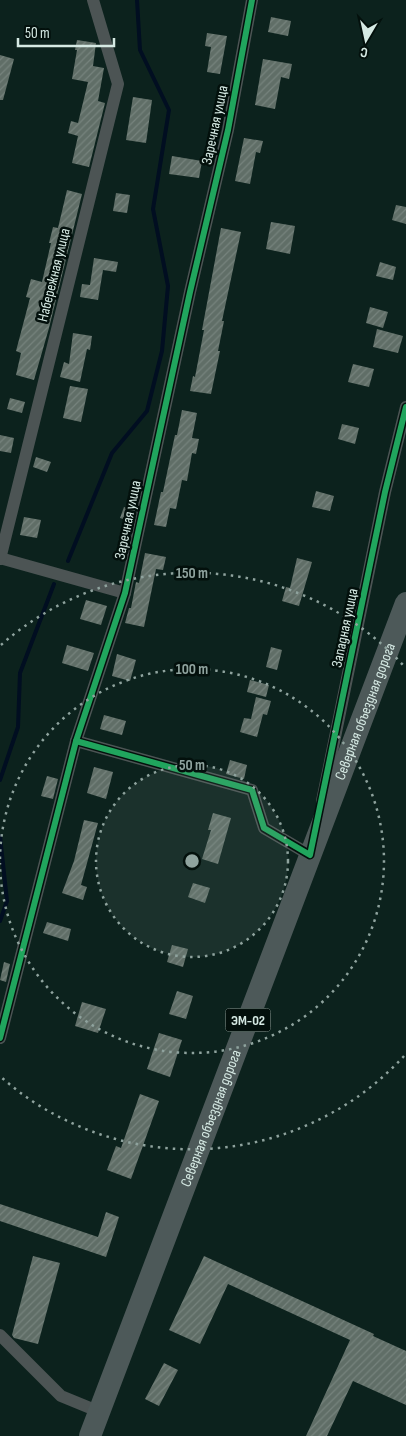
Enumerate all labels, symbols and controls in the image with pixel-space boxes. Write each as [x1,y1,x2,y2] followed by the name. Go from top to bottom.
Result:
[18,15,114,47] scale bar
[341,15,391,65] north arrow
[25,24,50,43] text: 50 m
[359,43,369,61] text: С
[197,84,233,166] street label: Заречная улица
[33,226,75,324] street label: Набережная улица
[110,479,146,561] street label: Заречная улица
[176,564,208,583] text: 150 m
[327,587,363,669] street label: Западная улица
[330,640,400,783] street label: Северная объездная дорога
[176,660,208,679] text: 100 m
[179,756,205,775] text: 50 m
[183,852,201,870] centre of rings
[226,1008,270,1032] road number: ЭМ-02
[176,1047,245,1189] street label: Северная объездная дорога

